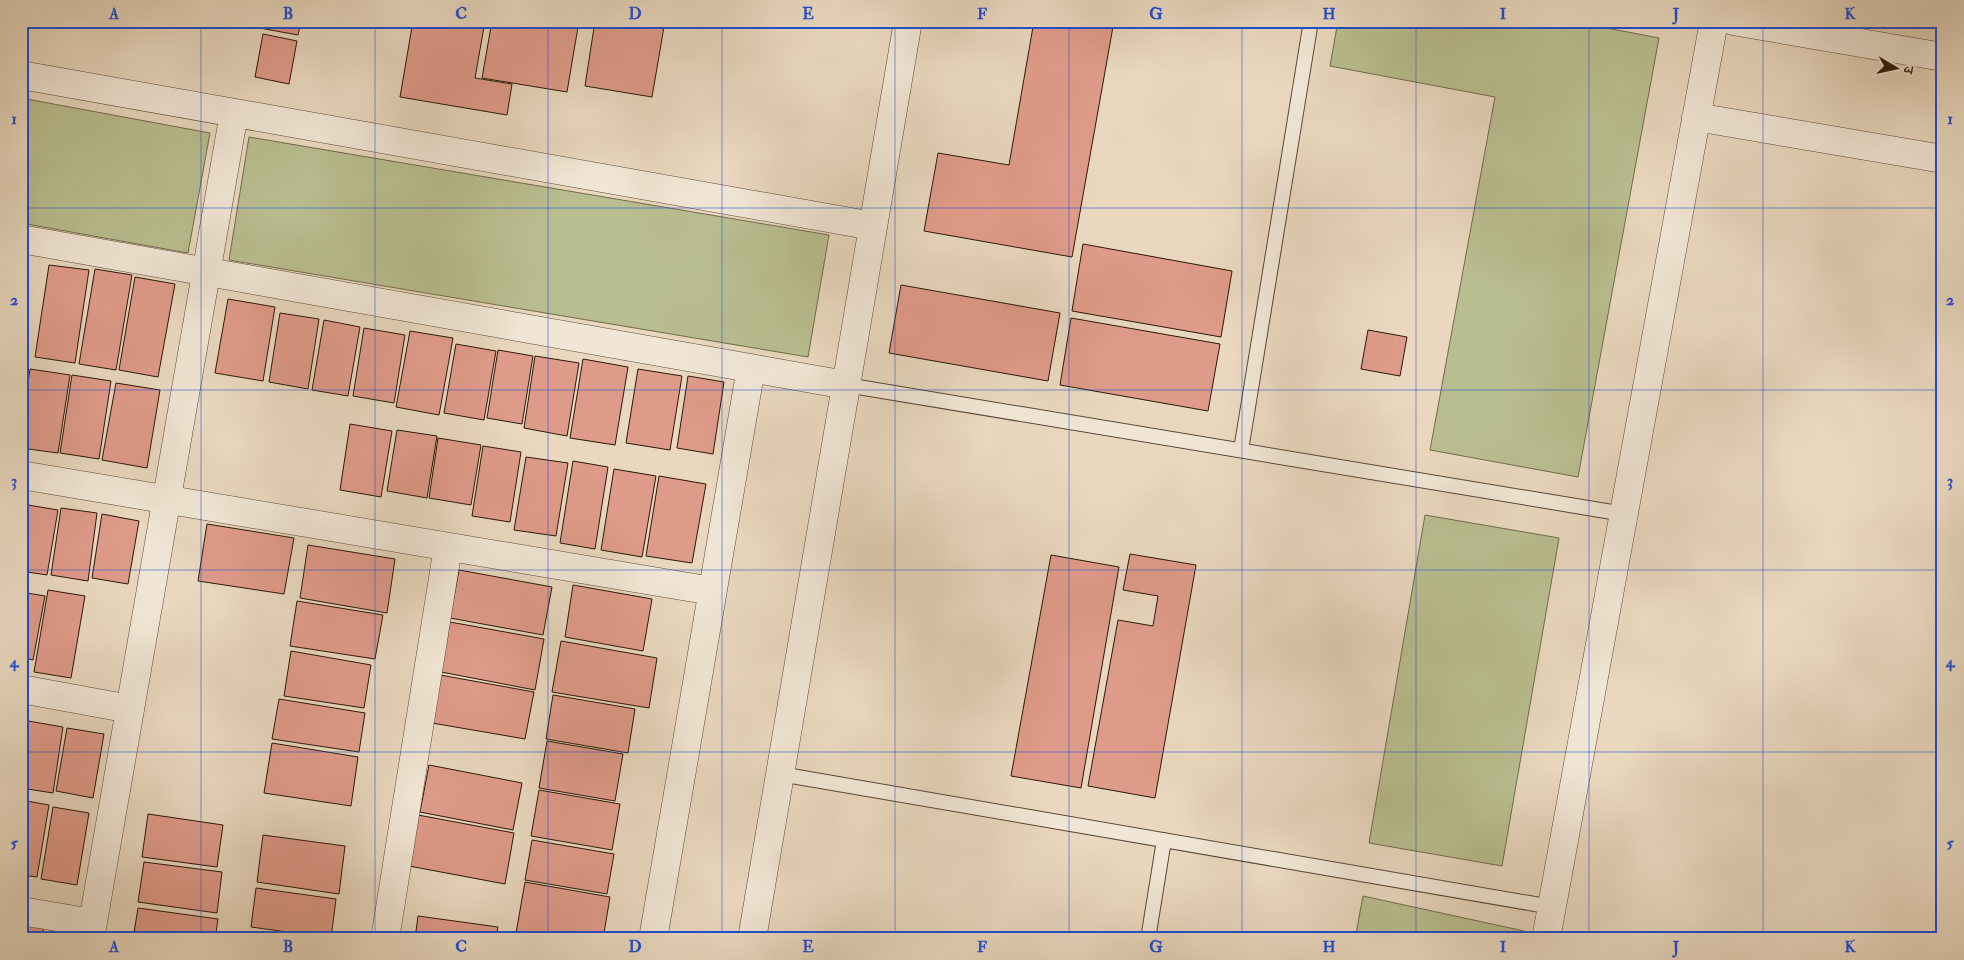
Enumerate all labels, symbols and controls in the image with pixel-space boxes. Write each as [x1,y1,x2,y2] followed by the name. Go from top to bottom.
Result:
[108,4,120,24] text: A
[283,4,293,24] text: B
[455,4,467,24] text: C
[628,4,642,24] text: D
[802,4,814,24] text: E
[977,4,987,24] text: F
[1149,4,1163,24] text: G
[1322,4,1336,24] text: H
[1500,4,1507,24] text: I
[1672,4,1680,25] text: J
[1844,4,1856,24] text: K
[1872,42,1922,92] north arrow
[1899,64,1917,76] text: उ
[11,109,17,129] text: 1
[1947,109,1953,129] text: 1
[10,290,18,310] text: 2
[1946,290,1954,310] text: 2
[11,471,17,491] text: 3
[1947,471,1953,491] text: 3
[9,652,20,672] text: 4
[1945,652,1956,672] text: 4
[10,833,18,853] text: 5
[1946,833,1954,853] text: 5
[108,937,120,957] text: A
[283,937,293,957] text: B
[455,937,467,957] text: C
[628,937,642,957] text: D
[802,937,814,957] text: E
[977,937,987,957] text: F
[1149,937,1163,957] text: G
[1322,937,1336,957] text: H
[1500,937,1507,957] text: I
[1672,937,1680,958] text: J
[1844,937,1856,957] text: K

